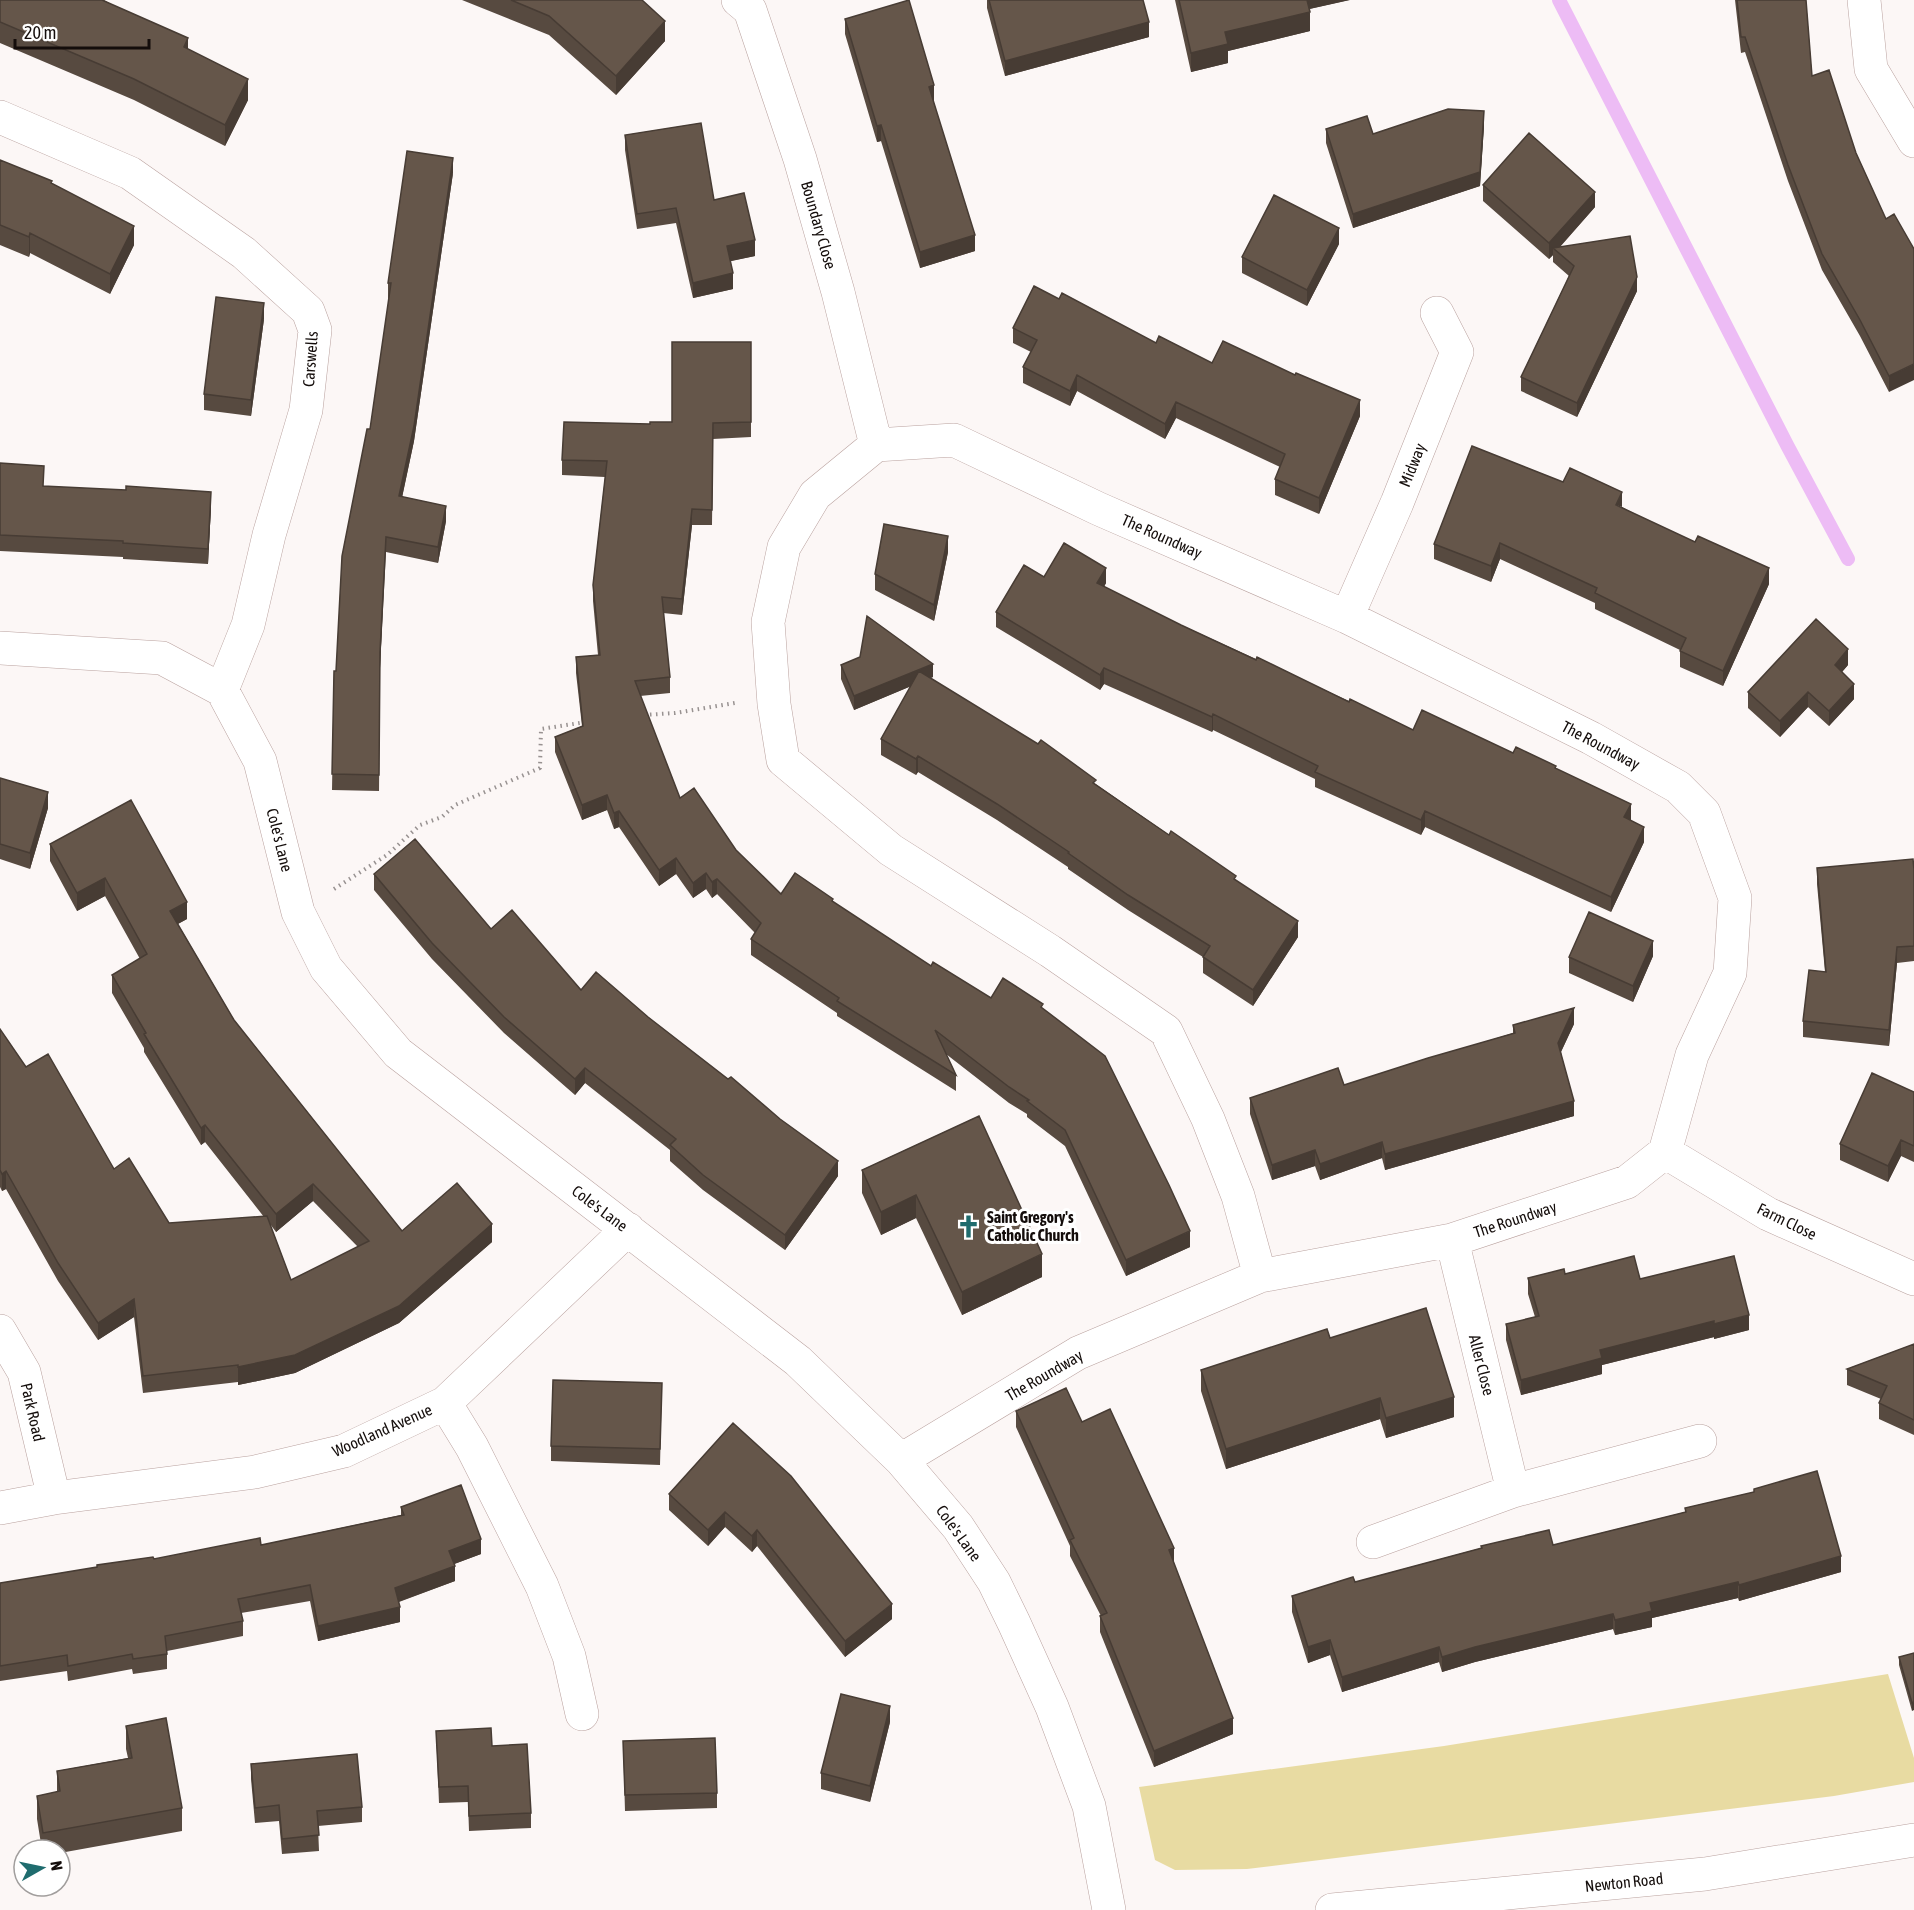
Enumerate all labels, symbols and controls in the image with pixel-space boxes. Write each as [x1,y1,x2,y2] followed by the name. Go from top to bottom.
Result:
[15,12,148,50] scale bar
[24,22,56,43] text: 20 m
[797,179,840,271] street label: Boundary Close
[299,330,321,387] street label: Carswells
[1395,440,1430,490] street label: Midway
[1119,510,1205,563] street label: The Roundway
[1558,717,1644,774] street label: The Roundway
[263,806,297,874] street label: Cole's Lane
[569,1181,631,1235] street label: Cole's Lane
[1471,1197,1559,1242] street label: The Roundway
[1754,1199,1820,1243] street label: Farm Close
[987,1208,1079,1244] place label: Saint Gregory's Catholic Church
[956,1213,982,1239] church icon: Saint Gregory's Catholic Church
[1466,1333,1498,1397] street label: Aller Close
[1002,1346,1087,1405] street label: The Roundway
[18,1381,48,1443] street label: Park Road
[329,1400,435,1460] street label: Woodland Avenue
[933,1502,985,1564] street label: Cole's Lane
[12,1838,72,1898] north arrow
[47,1860,66,1872] text: N
[1584,1869,1664,1895] street label: Newton Road

